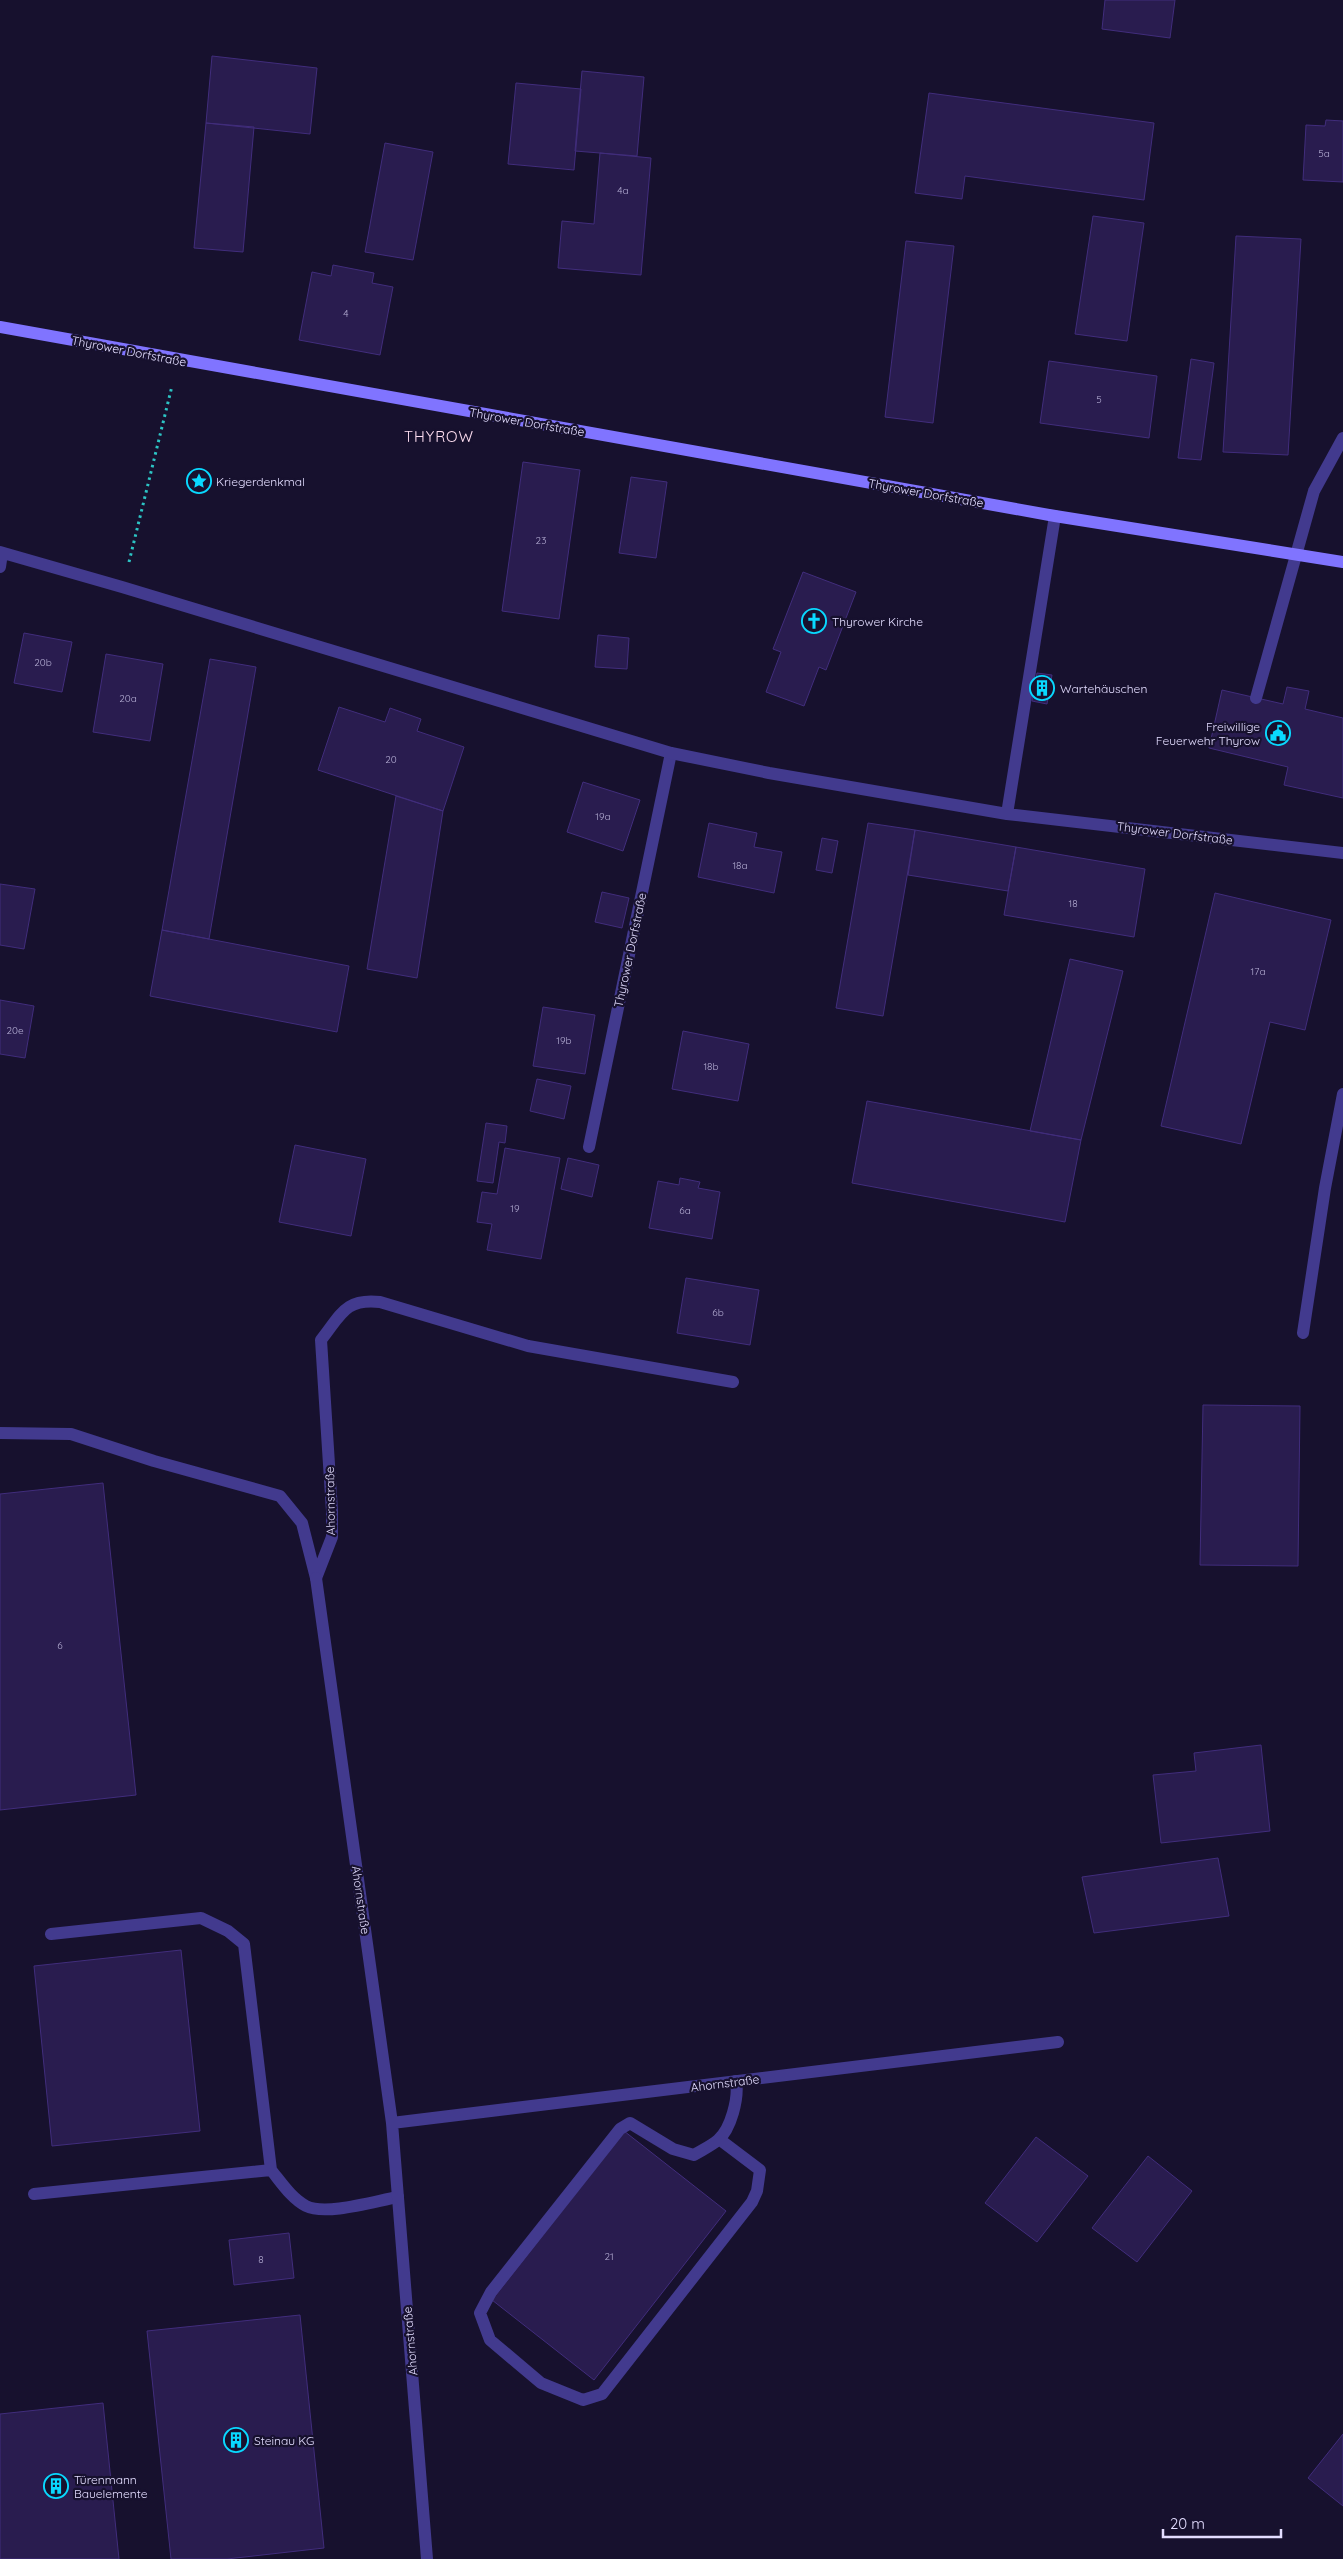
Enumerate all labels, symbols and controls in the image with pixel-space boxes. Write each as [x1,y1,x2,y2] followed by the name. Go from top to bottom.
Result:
[1318,147,1330,160] house number: 5a
[617,184,629,197] house number: 4a
[343,307,349,320] house number: 4
[70,333,188,370] street label: Thyrower Dorfstraße
[1096,393,1102,406] house number: 5
[468,404,586,440] street label: Thyrower Dorfstraße
[404,427,474,446] district label: THYROW
[186,468,212,494] place icon: Kriegerdenkmal
[216,474,305,489] place label: Kriegerdenkmal
[867,475,985,511] street label: Thyrower Dorfstraße
[536,534,546,547] house number: 23
[801,608,827,634] church icon: Thyrower Kirche
[832,614,923,629] place label: Thyrower Kirche
[34,656,52,669] house number: 20b
[1029,675,1055,701] building icon: Wartehäuschen
[1060,681,1147,696] place label: Wartehäuschen
[119,692,137,705] house number: 20a
[1156,719,1260,748] place label: Freiwillige Feuerwehr Thyrow
[1265,720,1291,746] public building icon: Freiwillige Feuerwehr Thyrow
[385,753,397,766] house number: 20
[595,810,611,823] house number: 19a
[1116,818,1234,848] street label: Thyrower Dorfstraße
[732,859,748,872] house number: 18a
[611,891,649,1009] street label: Thyrower Dorfstraße
[1068,897,1078,910] house number: 18
[1251,965,1265,978] house number: 17a
[6,1024,24,1037] house number: 20e
[556,1034,572,1047] house number: 19b
[703,1060,719,1073] house number: 18b
[510,1202,520,1215] house number: 19
[679,1204,691,1217] house number: 6a
[712,1306,724,1319] house number: 6b
[322,1466,338,1536] street label: Ahornstraße
[57,1639,63,1652] house number: 6
[349,1865,373,1935] street label: Ahornstraße
[690,2071,760,2095] street label: Ahornstraße
[604,2250,614,2263] house number: 21
[258,2253,264,2266] house number: 8
[400,2306,420,2376] street label: Ahornstraße
[223,2427,249,2453] building icon: Steinau KG
[254,2433,314,2448] place label: Steinau KG
[74,2472,148,2501] place label: Türenmann Bauelemente
[43,2473,69,2499] building icon: Türenmann Bauelemente
[1163,2506,1280,2538] scale bar
[1170,2514,1205,2533] text: 20 m

